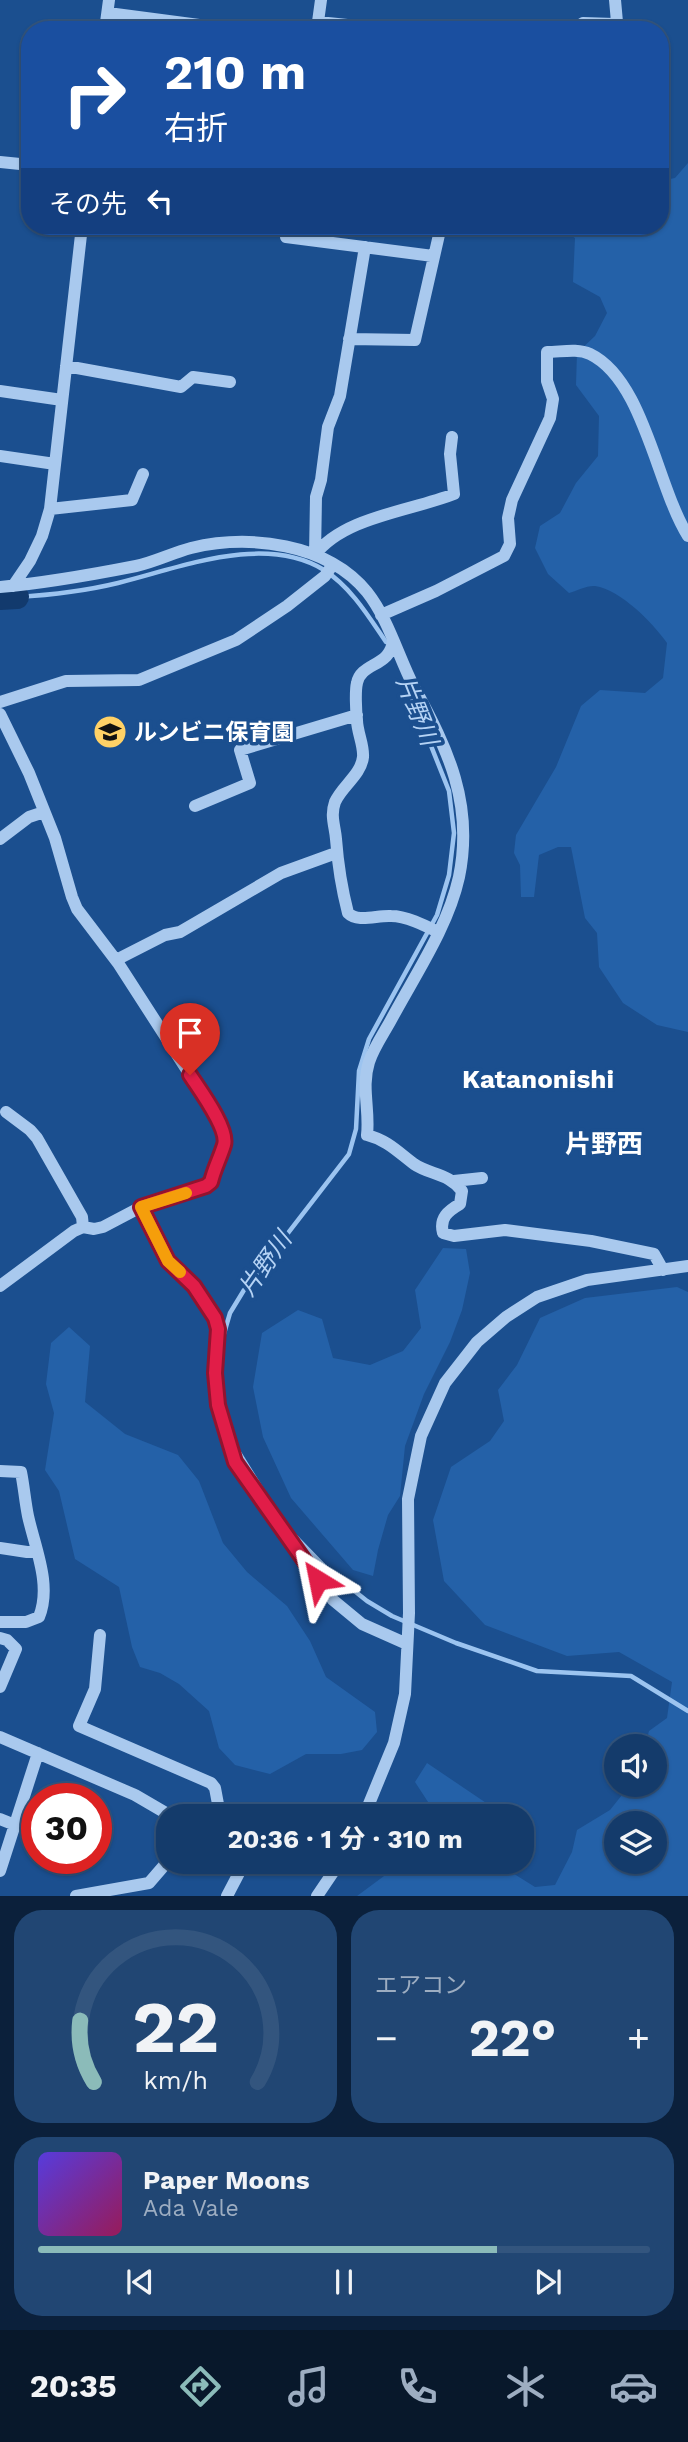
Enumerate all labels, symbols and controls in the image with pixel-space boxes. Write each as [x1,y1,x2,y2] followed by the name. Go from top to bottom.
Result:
[164,43,306,101] text: 210 m
[49,49,140,140] icon: right
[164,109,228,147] text: 右折
[141,182,179,220] icon: left
[49,189,127,219] text: その先
[391,672,445,752] water label: 片野川
[91,713,129,751] school or university icon: ルンビニ保育園
[134,719,295,746] place label: ルンビニ保育園
[160,1003,220,1075] pin
[171,1014,209,1052] icon: arrive
[462,1064,614,1094] district label: Katanonishi
[565,1129,643,1159] district label: 片野西
[233,1224,299,1302] water label: 片野川
[281,1543,355,1617] position arrow
[604,1734,667,1874] map controls
[604,1734,667,1797] button: sound
[21,1783,112,1874] speed limit sign: 30
[604,1811,667,1874] button: layers
[227,1824,463,1854] text: 20:36 · 1 分 · 310 m
[375,1972,467,1999] text: エアコン
[132,1985,219,2071] text: 22
[469,2008,556,2069] text: 22°
[375,2016,398,2060] text: −
[627,2016,650,2060] text: +
[143,2066,208,2095] text: km/h
[143,2165,310,2195] text: Paper Moons
[143,2195,239,2222] text: Ada Vale
[121,2263,159,2301] icon: previous
[325,2263,363,2301] icon: pause
[529,2263,567,2301] icon: next
[176,2362,225,2411] icon: directions
[284,2362,333,2411] icon: music
[393,2362,442,2411] icon: phone
[501,2362,550,2411] icon: climate
[609,2362,658,2411] icon: car
[30,2367,117,2405] text: 20:35

